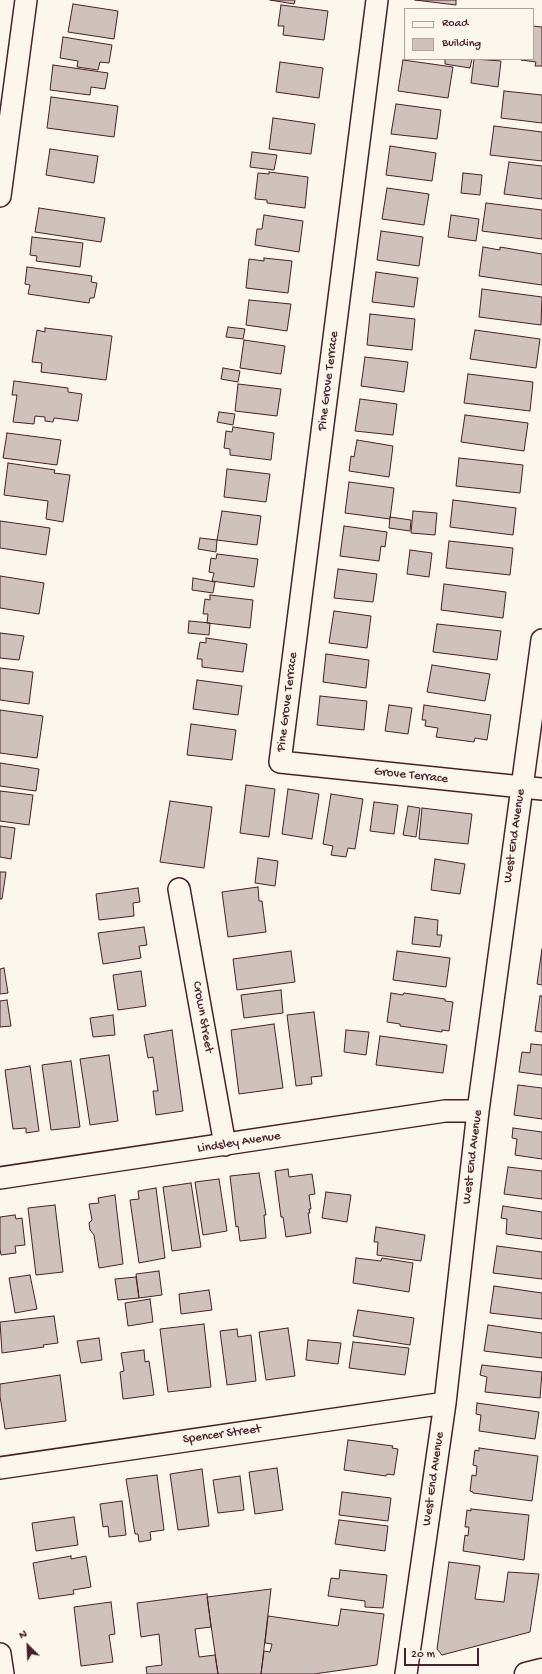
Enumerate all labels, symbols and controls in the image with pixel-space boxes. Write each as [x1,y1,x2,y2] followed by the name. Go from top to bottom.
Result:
[404,8,534,60] legend
[442,17,468,31] text: Road
[442,37,481,51] text: Building
[315,330,343,432] street label: Pine Grove Terrace
[274,651,302,753] street label: Pine Grove Terrace
[373,764,449,788] street label: Grove Terrace
[501,788,529,884] street label: West End Avenue
[188,980,216,1054] street label: Crown Street
[459,1109,487,1205] street label: West End Avenue
[196,1129,282,1157] street label: Lindsley Avenue
[182,1422,262,1448] street label: Spencer Street
[420,1431,448,1527] street label: West End Avenue
[8,1626,48,1666] north arrow
[17,1628,29,1642] text: N
[406,1640,481,1666] scale bar
[411,1648,435,1662] text: 20 m

